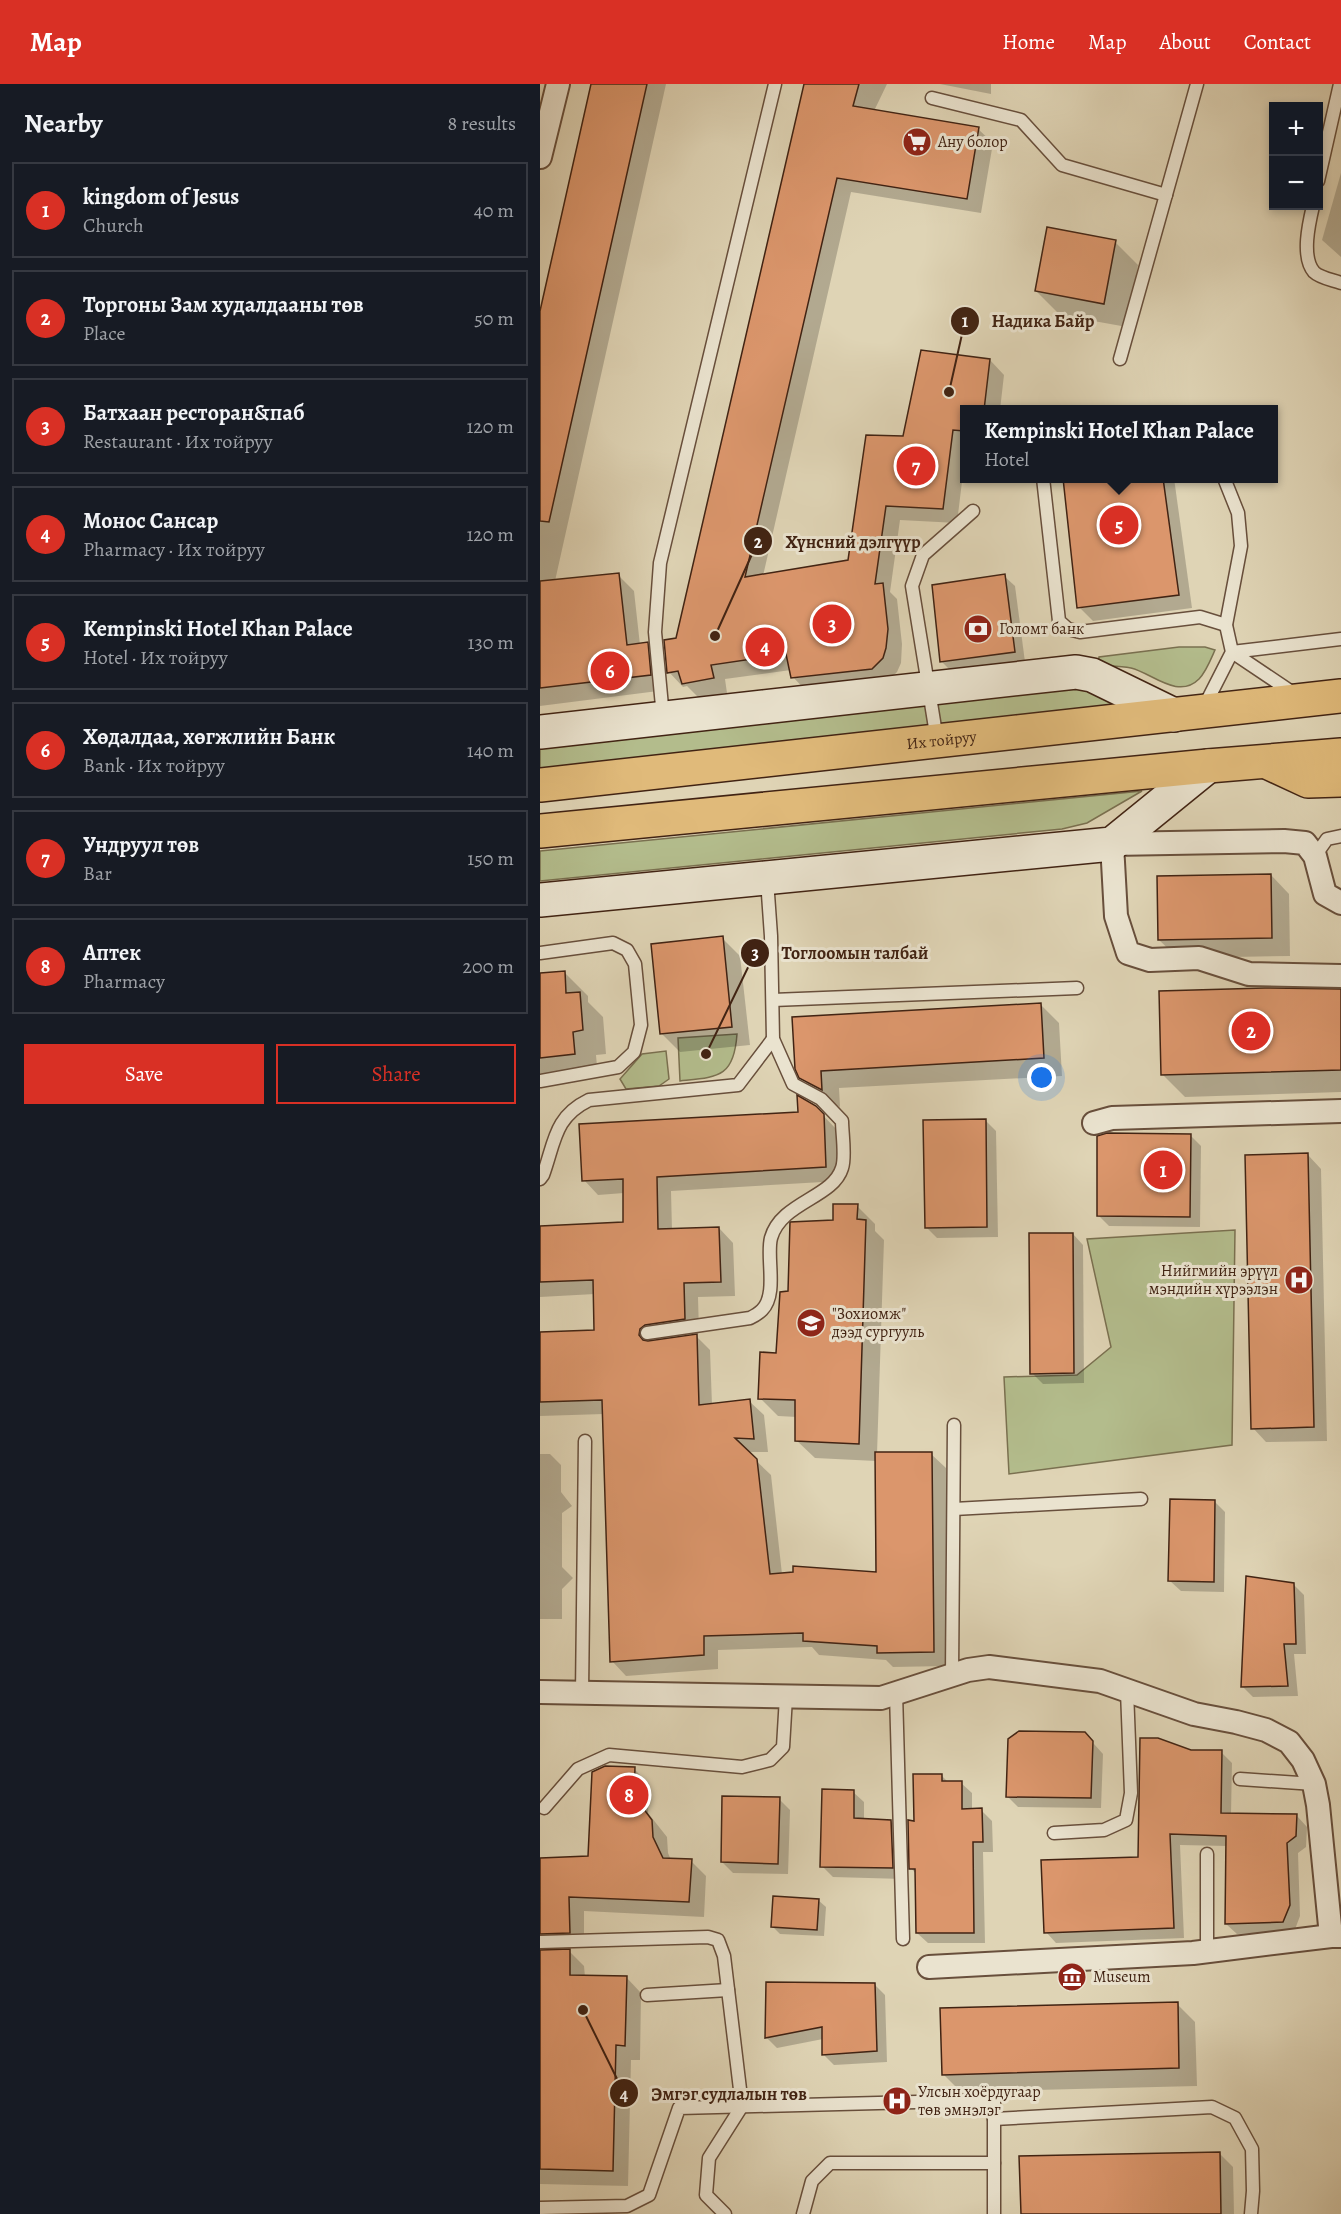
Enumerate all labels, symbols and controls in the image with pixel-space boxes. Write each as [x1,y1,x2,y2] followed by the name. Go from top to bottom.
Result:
[30,23,82,61] text: Map
[1002,28,1055,56] text: Home
[1088,28,1126,56] text: Map
[1159,28,1211,56] text: About
[1244,28,1311,56] text: Contact
[1269,102,1323,210] map controls
[1269,102,1323,156] button: +
[24,106,103,141] text: Nearby
[448,110,516,137] text: 8 results
[901,126,933,158] supermarket icon: Ану болор
[937,131,1008,153] place label: Ану болор
[1269,156,1323,210] button: −
[83,182,239,212] text: kingdom of Jesus
[42,197,49,224] text: 1
[474,197,514,224] text: 40 m
[83,212,144,239] text: Church
[83,290,364,320] text: Торгоны Зам худалдааны төв
[950,303,1107,339] callout: Надика Байр
[41,305,50,332] text: 2
[474,305,514,332] text: 50 m
[962,309,969,333] text: 1
[992,309,1095,333] text: Надика Байр
[83,320,125,347] text: Place
[83,398,304,428] text: Батхаан ресторан&паб
[960,405,1278,483] popup
[41,413,50,440] text: 3
[466,413,514,440] text: 120 m
[984,416,1254,446] text: Kempinski Hotel Khan Palace
[83,428,272,455] text: Restaurant · Их тойруу
[896,444,935,488] pin: 7
[984,446,1029,473] text: Hotel
[1100,502,1138,548] pin: 5
[83,506,218,536] text: Монос Сансар
[41,521,50,548] text: 4
[466,521,514,548] text: 120 m
[743,523,932,559] callout: Хүнсний дэлгүүр
[754,530,763,554] text: 2
[785,530,921,554] text: Хүнсний дэлгүүр
[83,536,265,563] text: Pharmacy · Их тойруу
[812,602,852,646] pin: 3
[962,613,994,645] bank icon: Голомт банк
[83,614,353,644] text: Kempinski Hotel Khan Palace
[999,618,1084,640] place label: Голомт банк
[746,624,784,670] pin: 4
[41,629,50,656] text: 5
[468,629,514,656] text: 130 m
[83,644,228,671] text: Hotel · Их тойруу
[590,648,630,694] pin: 6
[83,722,335,752] text: Хөдалдаа, хөгжлийн Банк
[905,725,978,755] street label: Их тойруу
[41,737,50,764] text: 6
[467,737,514,764] text: 140 m
[83,752,225,779] text: Bank · Их тойруу
[83,830,199,860] text: Ундруул төв
[41,845,50,872] text: 7
[467,845,514,872] text: 150 m
[83,860,112,887] text: Bar
[740,935,941,971] callout: Тоглоомын талбай
[83,938,141,968] text: Аптек
[751,941,759,965] text: 3
[782,941,929,965] text: Тоглоомын талбай
[41,953,50,980] text: 8
[463,953,514,980] text: 200 m
[83,968,165,995] text: Pharmacy
[1232,1008,1270,1054] pin: 2
[24,1044,264,1104] button: Save
[276,1044,516,1104] button: Share
[1027,1063,1056,1092] your location
[1144,1148,1182,1192] pin: 1
[1149,1260,1278,1300] place label: Нийгмийн эрүүл мэндийн хүрээлэн
[1283,1264,1315,1296] hospital icon: Нийгмийн эрүүл мэндийн хүрээлэн
[831,1303,924,1343] place label: "Зохиомж" дээд сургууль
[795,1307,827,1339] school or university icon: "Зохиомж" дээд сургууль
[610,1772,649,1818] pin: 8
[1056,1961,1088,1993] museum icon: Museum
[1093,1966,1150,1988] place label: Museum
[609,2075,819,2111] callout: Эмгэг судлалын төв
[918,2081,1041,2121] place label: Улсын хоёрдугаар төв эмнэлэг
[620,2082,629,2106] text: 4
[651,2082,807,2106] text: Эмгэг судлалын төв
[881,2085,913,2117] hospital icon: Улсын хоёрдугаар төв эмнэлэг

